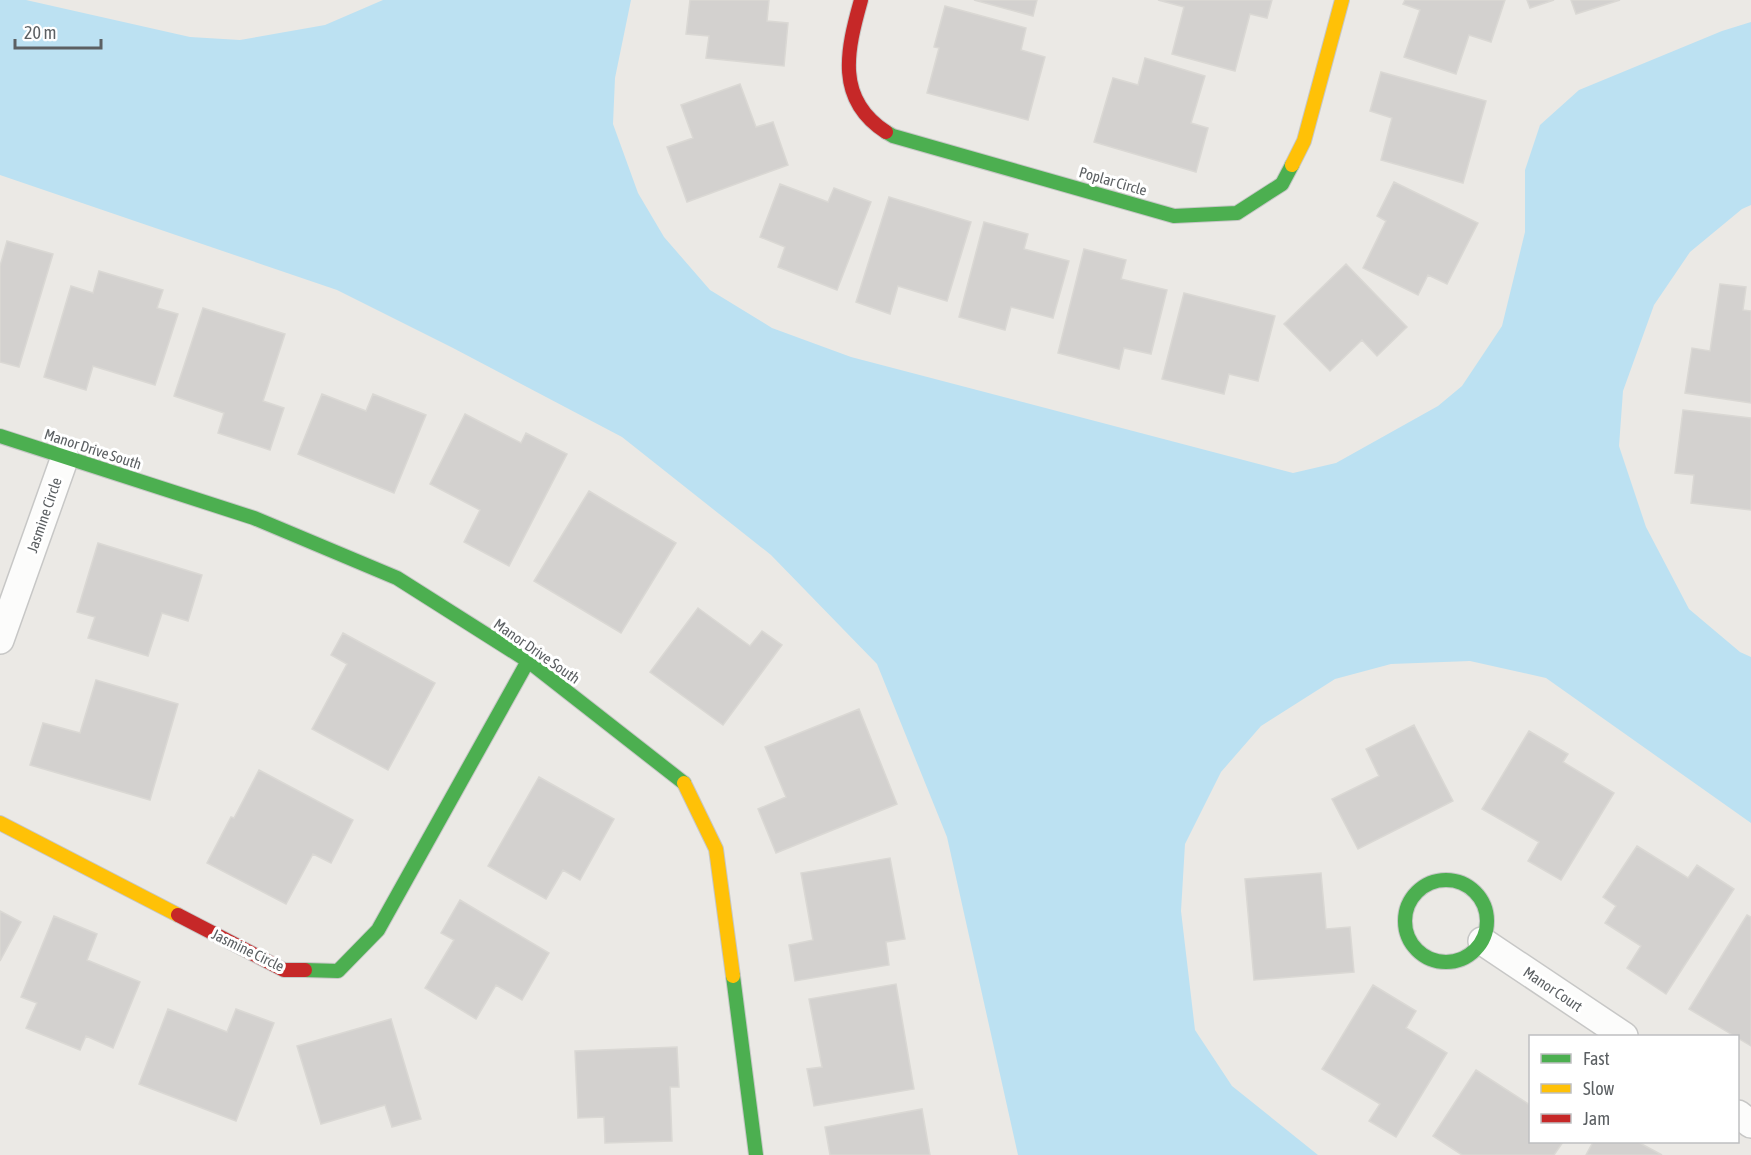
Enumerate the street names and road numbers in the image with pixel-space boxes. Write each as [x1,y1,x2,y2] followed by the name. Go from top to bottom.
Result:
[1077,163,1149,199] street label: Poplar Circle
[42,425,144,473] street label: Manor Drive South
[23,475,65,555] street label: Jasmine Circle
[491,615,583,687] street label: Manor Drive South
[209,925,287,975] street label: Jasmine Circle
[1520,963,1586,1015] street label: Manor Court

